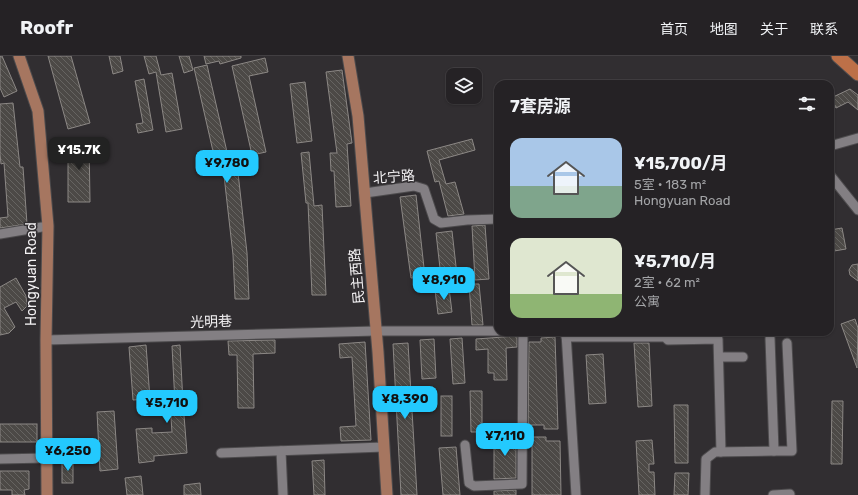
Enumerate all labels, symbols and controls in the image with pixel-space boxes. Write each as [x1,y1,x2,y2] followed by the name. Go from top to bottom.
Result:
[20,16,73,39] text: Roofr
[660,21,688,38] text: 首页
[710,21,738,38] text: 地图
[760,21,788,38] text: 关于
[810,21,838,38] text: 联系
[446,68,482,104] map controls
[446,68,482,104] button: layers
[796,93,818,115] icon: filters
[510,96,571,116] text: 7套房源
[46,137,112,171] pin: ¥15.7K
[57,142,101,157] text: ¥15.7K
[194,150,260,184] pin: ¥9,780
[634,153,728,173] text: ¥15,700/月
[542,154,590,202] icon: home
[205,155,249,170] text: ¥9,780
[372,167,416,187] street label: 北宁路
[634,177,706,192] text: 5室 · 183 m²
[634,193,730,208] text: Hongyuan Road
[23,222,40,326] street label: Hongyuan Road
[346,247,368,305] street label: 民主西路
[634,251,716,271] text: ¥5,710/月
[542,254,590,302] icon: home
[411,267,477,301] pin: ¥8,910
[422,272,466,287] text: ¥8,910
[634,275,700,290] text: 2室 · 62 m²
[634,294,660,309] text: 公寓
[190,313,232,331] street label: 光明巷
[372,386,438,420] pin: ¥8,390
[134,390,200,424] pin: ¥5,710
[381,391,429,406] text: ¥8,390
[145,395,189,410] text: ¥5,710
[472,423,538,457] pin: ¥7,110
[485,428,525,443] text: ¥7,110
[35,438,101,472] pin: ¥6,250
[45,443,91,458] text: ¥6,250

